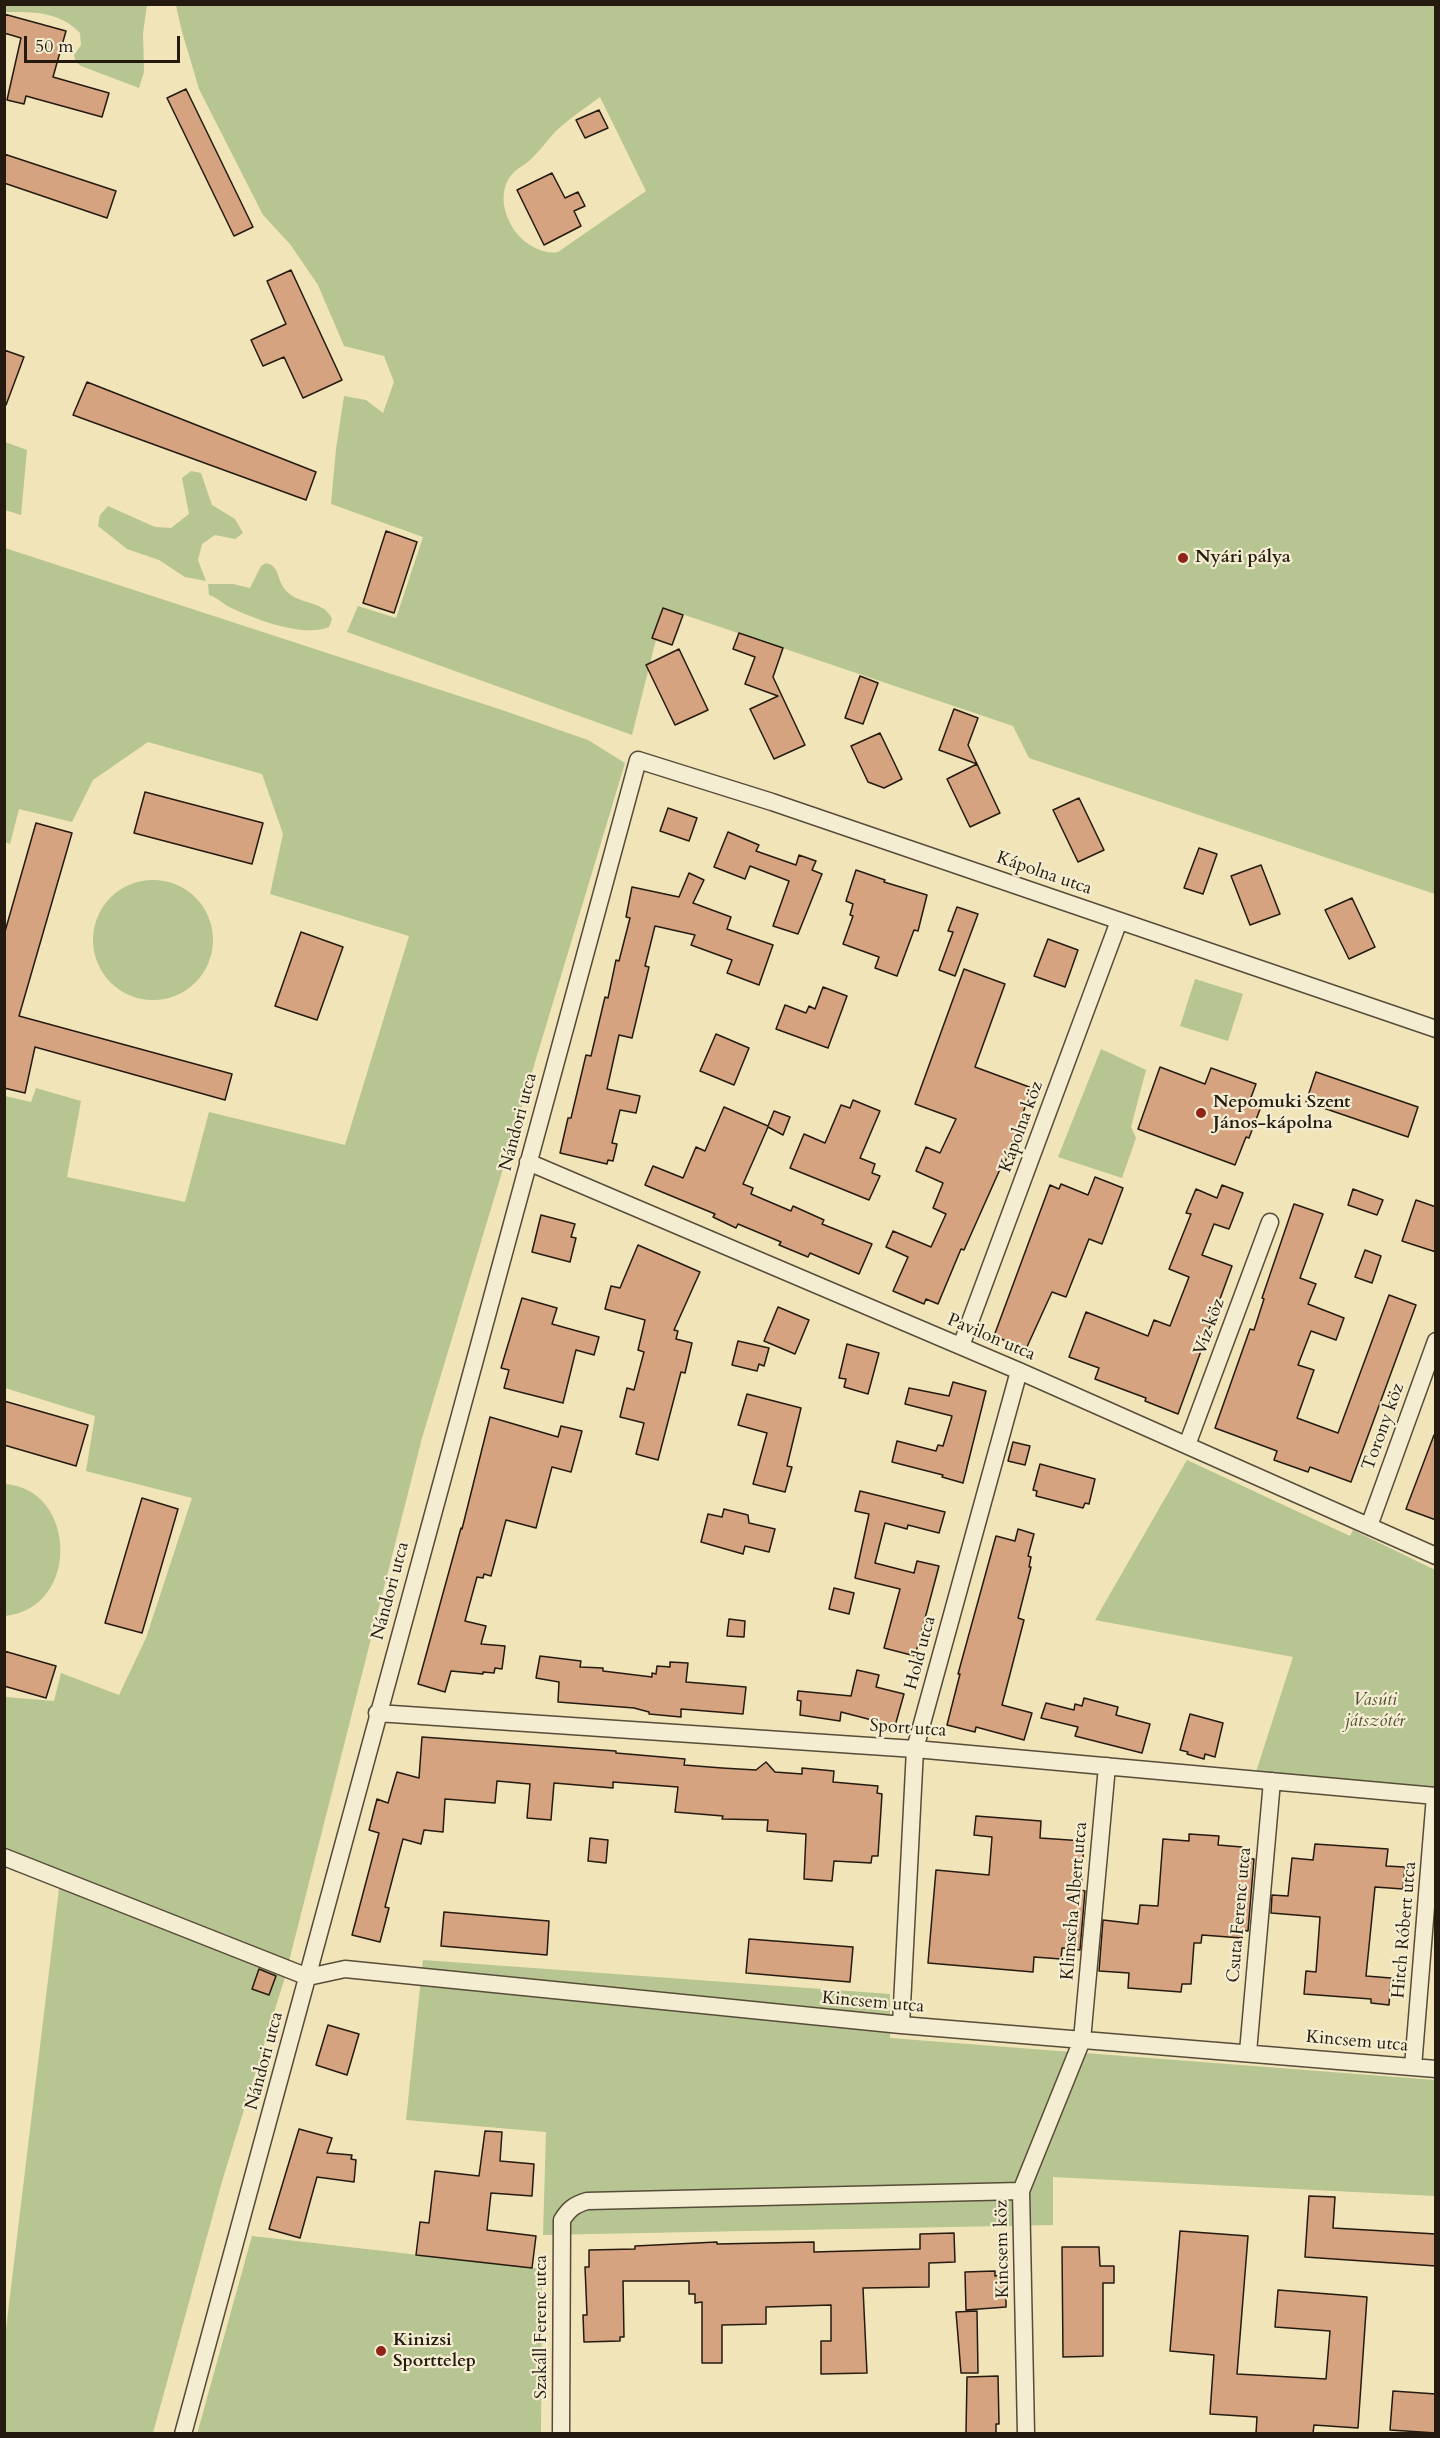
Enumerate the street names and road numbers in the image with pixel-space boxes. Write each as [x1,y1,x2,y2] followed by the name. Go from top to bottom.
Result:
[993,848,1095,900] street label: Kápolna utca
[496,1071,542,1173] street label: Nándori utca
[996,1079,1048,1175] street label: Kápolna köz
[1190,1296,1230,1358] street label: Víz köz
[944,1310,1038,1366] street label: Pavilon utca
[1358,1380,1410,1474] street label: Torony köz
[368,1540,414,1642] street label: Nándori utca
[901,1614,941,1692] street label: Hold utca
[869,1716,947,1742] street label: Sport utca
[1057,1821,1093,1981] street label: Klimscha Albert utca
[1223,1846,1257,1984] street label: Csuta Ferenc utca
[1388,1861,1422,1999] street label: Hitch Róbert utca
[821,1988,925,2018] street label: Kincsem utca
[242,2010,288,2112] street label: Nándori utca
[1305,2027,1409,2057] street label: Kincsem utca
[991,2200,1015,2298] street label: Kincsem köz
[531,2255,553,2399] street label: Szakáll Ferenc utca

